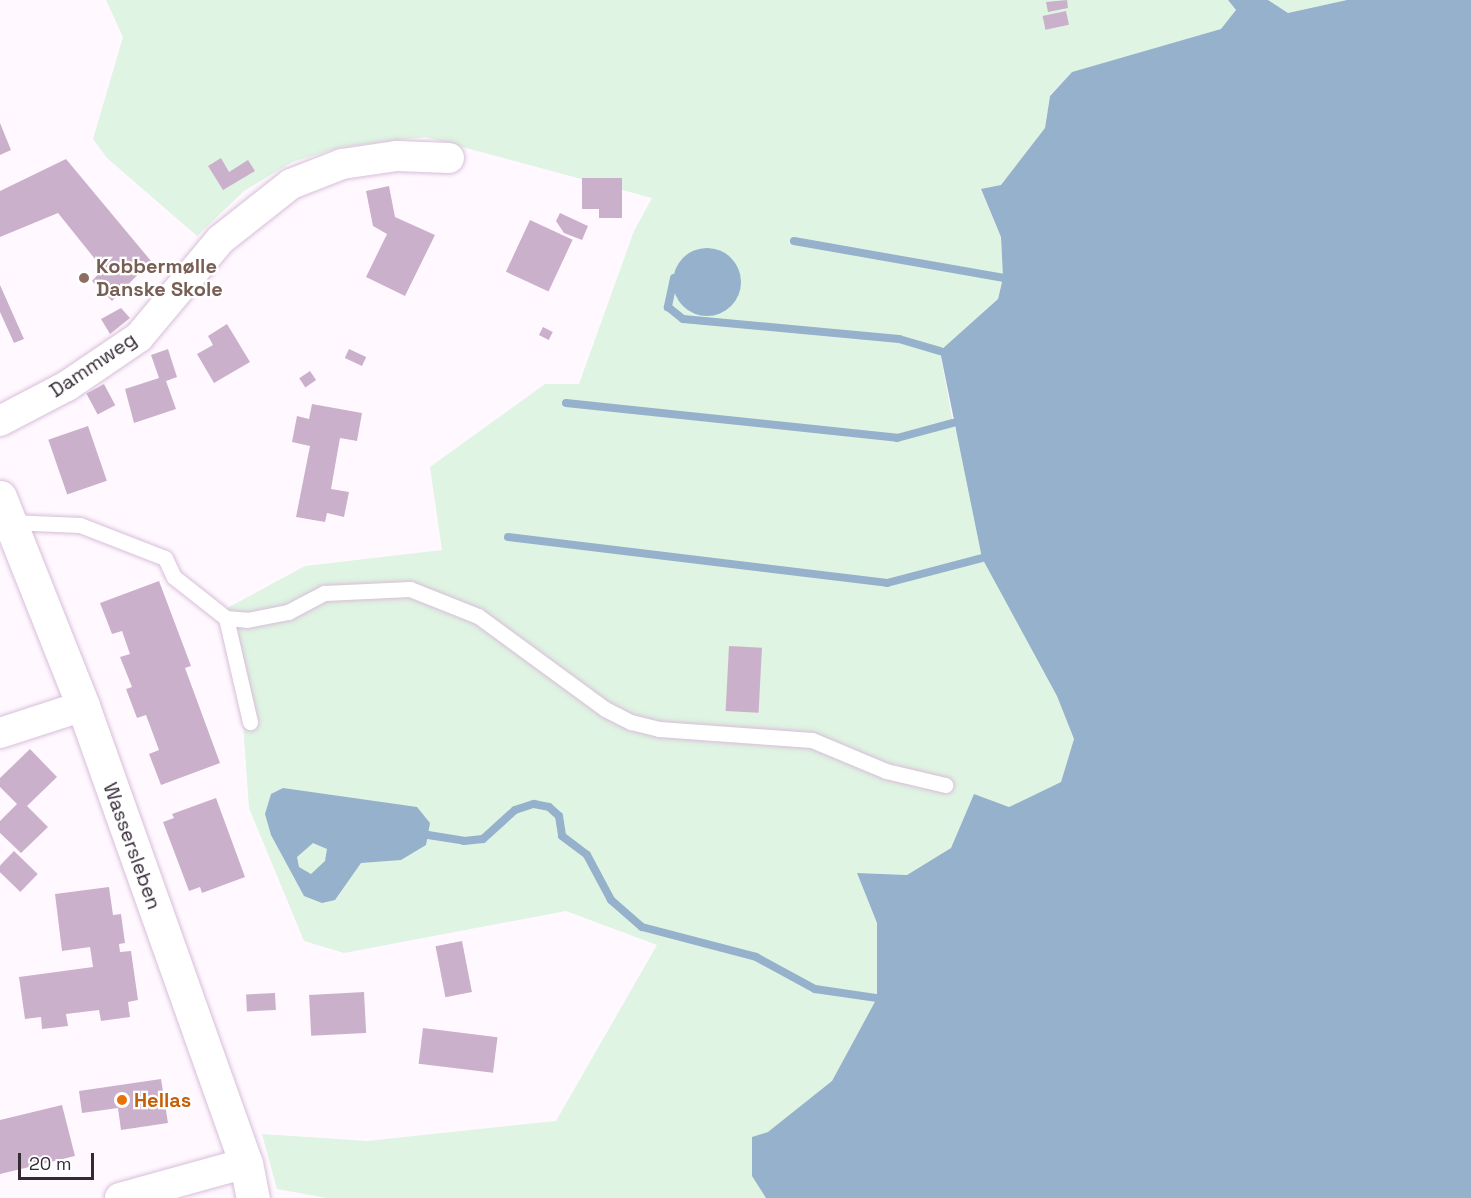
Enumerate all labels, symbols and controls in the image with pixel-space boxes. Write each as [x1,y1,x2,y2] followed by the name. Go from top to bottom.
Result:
[96,254,223,301] place label: Kobbermølle Danske Skole
[77,271,91,285] marker: Kobbermølle Danske Skole
[45,327,141,403] street label: Dammweg
[98,779,166,913] street label: Wassersleben
[134,1088,191,1112] place label: Hellas
[115,1093,129,1107] marker: Hellas
[21,1141,98,1179] scale bar
[29,1152,72,1175] text: 20 m

